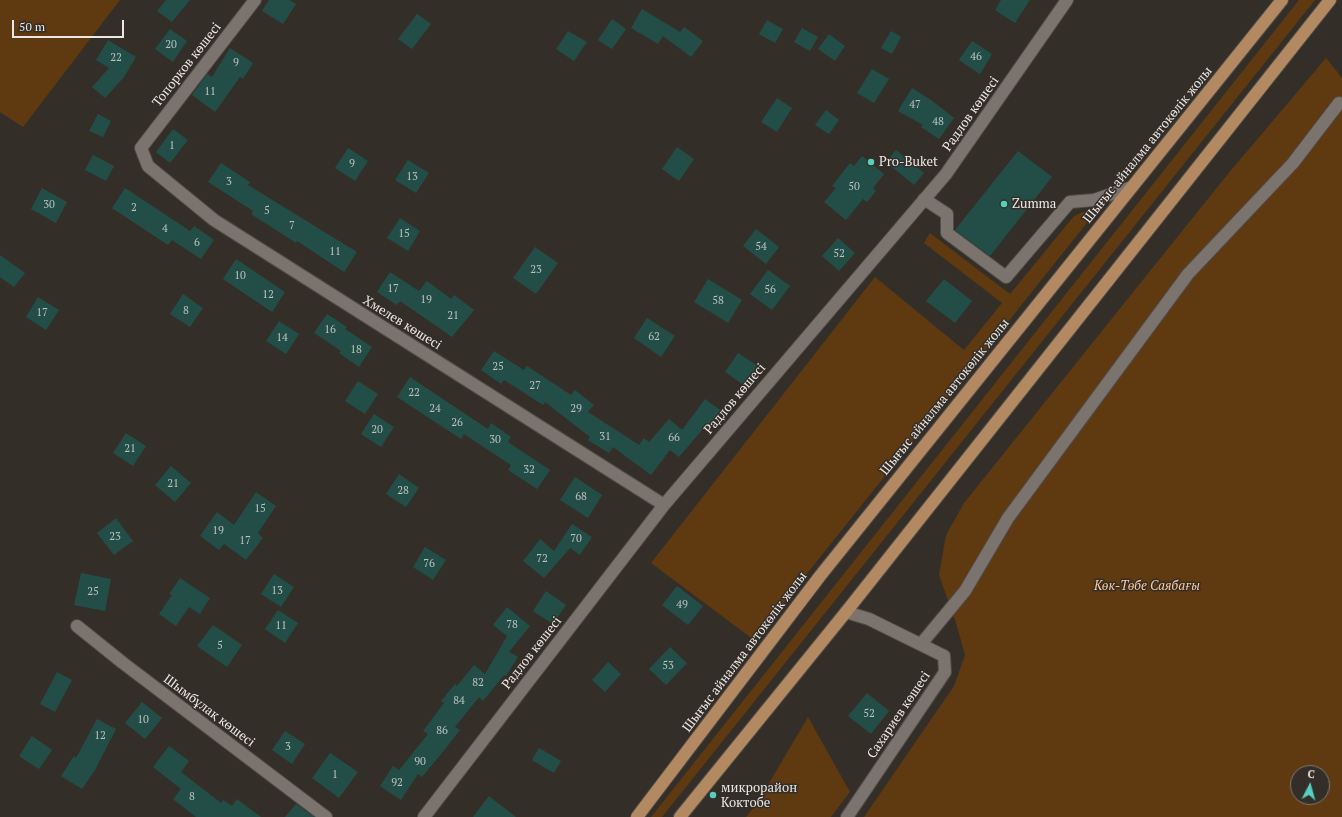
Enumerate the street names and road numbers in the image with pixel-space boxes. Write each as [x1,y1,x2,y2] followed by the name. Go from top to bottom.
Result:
[149,20,225,110] street label: Топорков көшесі
[1080,64,1216,226] street label: Шығыс айналма автокөлік жолы
[940,74,1002,154] street label: Радлов көшесі
[360,293,444,353] street label: Хмелев көшесі
[877,316,1013,478] street label: Шығыс айналма автокөлік жолы
[701,360,769,438] street label: Радлов көшесі
[680,569,810,735] street label: Шығыс айналма автокөлік жолы
[499,614,565,692] street label: Радлов көшесі
[864,669,934,761] street label: Сахариев көшесі
[160,672,258,750] street label: Шымбұлақ көшесі

